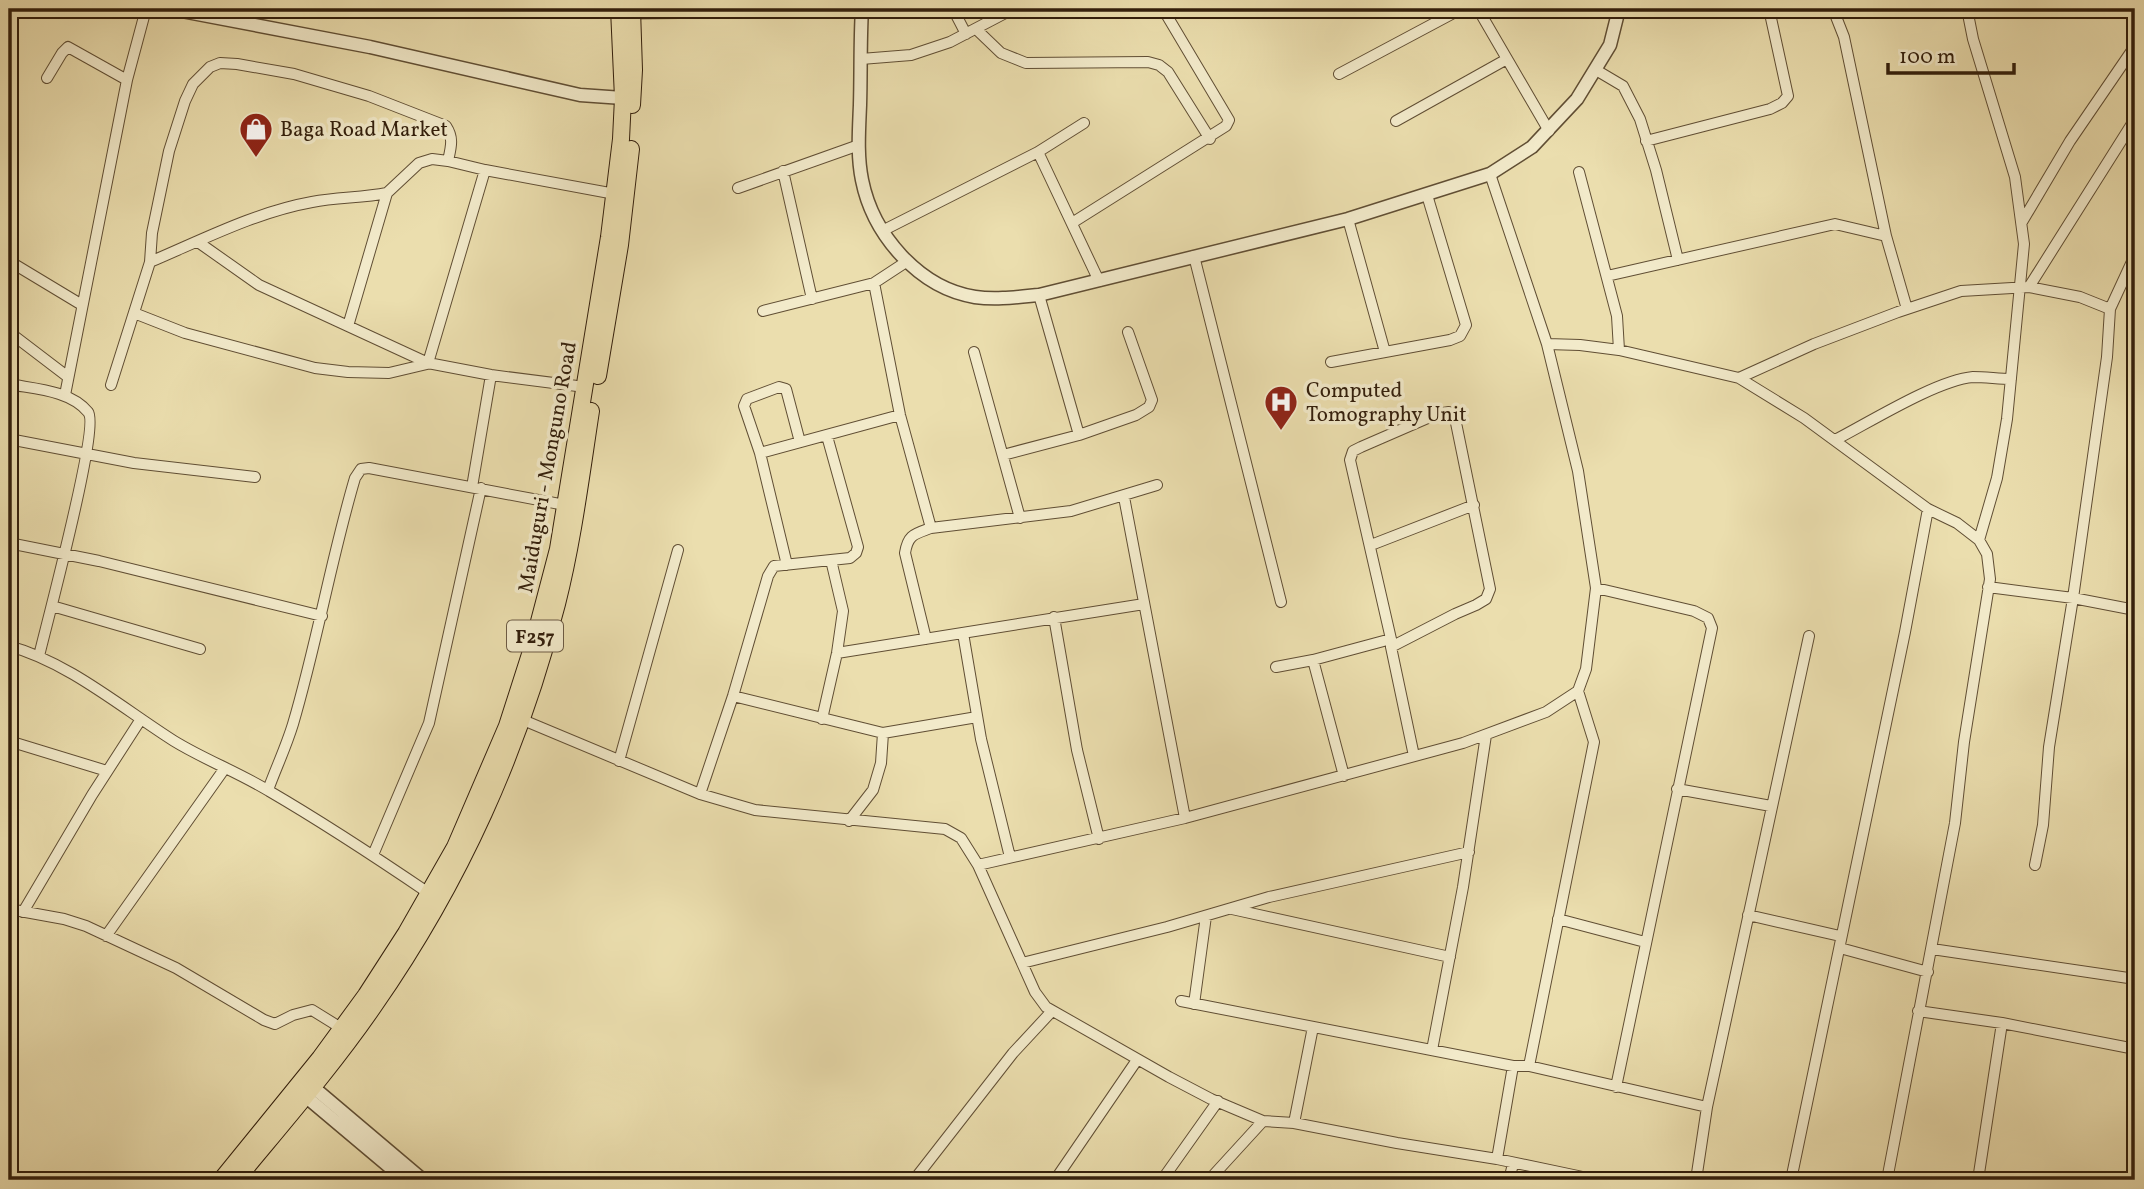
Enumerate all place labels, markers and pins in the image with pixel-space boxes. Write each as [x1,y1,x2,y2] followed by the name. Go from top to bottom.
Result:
[237,110,275,159] shop icon: Baga Road Market
[280,116,448,145] place label: Baga Road Market
[1306,377,1467,430] place label: Computed Tomography Unit
[1262,383,1300,432] hospital icon: Computed Tomography Unit

